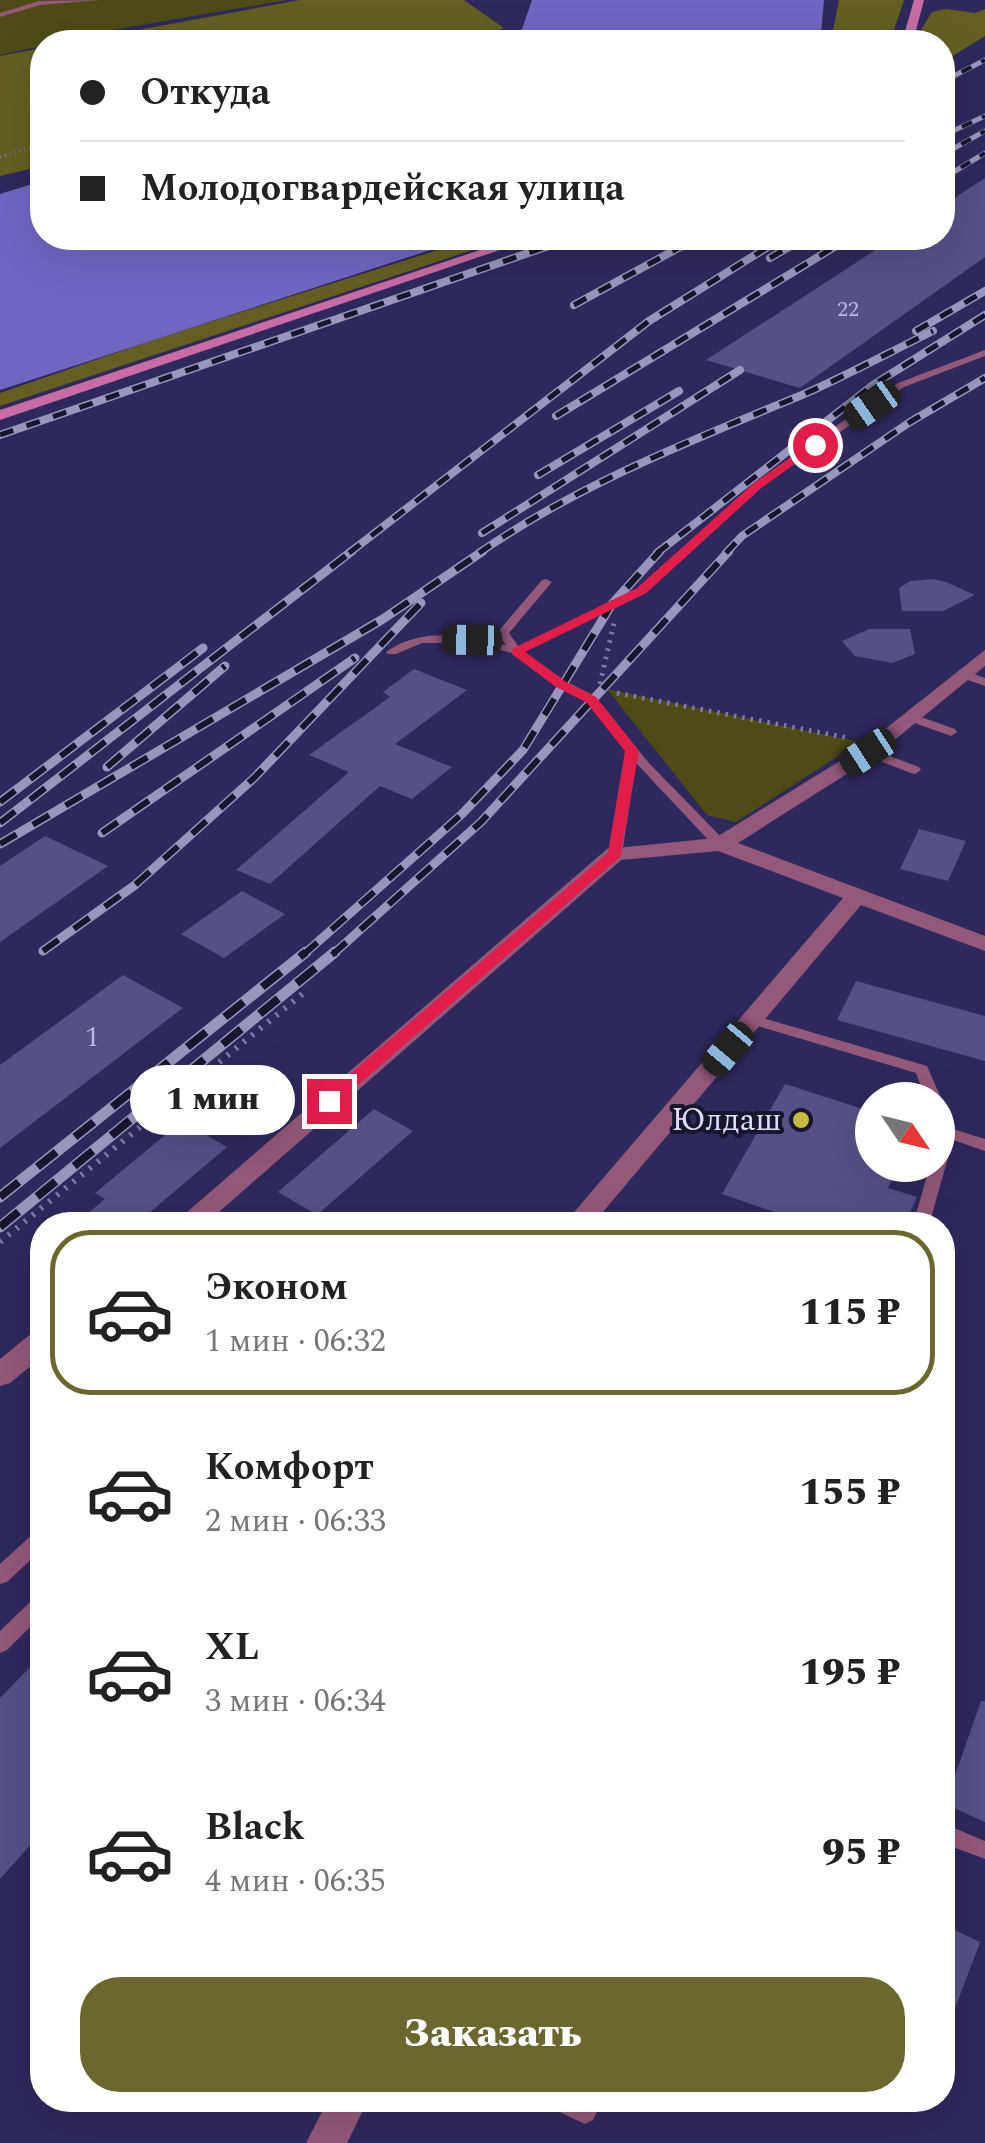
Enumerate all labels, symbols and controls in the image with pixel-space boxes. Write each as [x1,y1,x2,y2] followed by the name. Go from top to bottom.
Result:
[140,64,271,122] text: Откуда
[140,160,625,218] text: Молодогвардейская улица
[837,293,859,326] house number: 22
[839,376,905,434] car
[793,423,838,468] route start
[442,624,502,656] car
[835,723,901,781] car
[85,1016,99,1059] house number: 1
[697,1016,759,1082] car
[129,1066,294,1136] callout: 1 мин
[166,1075,259,1124] text: 1 мин
[307,1079,352,1124] route end
[855,1082,955,1182] north arrow
[855,1082,955,1182] map controls
[671,1096,781,1145] place label: Юлдаш
[790,1109,812,1131] marker: Юлдаш
[205,1259,348,1317] text: Эконом
[85,1268,175,1358] icon: car
[799,1284,900,1342] text: 115 ₽
[205,1317,386,1366] text: 1 мин · 06:32
[205,1439,374,1497] text: Комфорт
[85,1448,175,1538] icon: car
[799,1464,900,1522] text: 155 ₽
[205,1497,386,1546] text: 2 мин · 06:33
[205,1619,259,1677] text: XL
[85,1628,175,1718] icon: car
[799,1644,900,1702] text: 195 ₽
[205,1677,386,1726] text: 3 мин · 06:34
[205,1799,305,1857] text: Black
[85,1808,175,1898] icon: car
[822,1824,900,1882] text: 95 ₽
[205,1857,386,1906] text: 4 мин · 06:35
[80,1977,905,2092] button: Заказать

